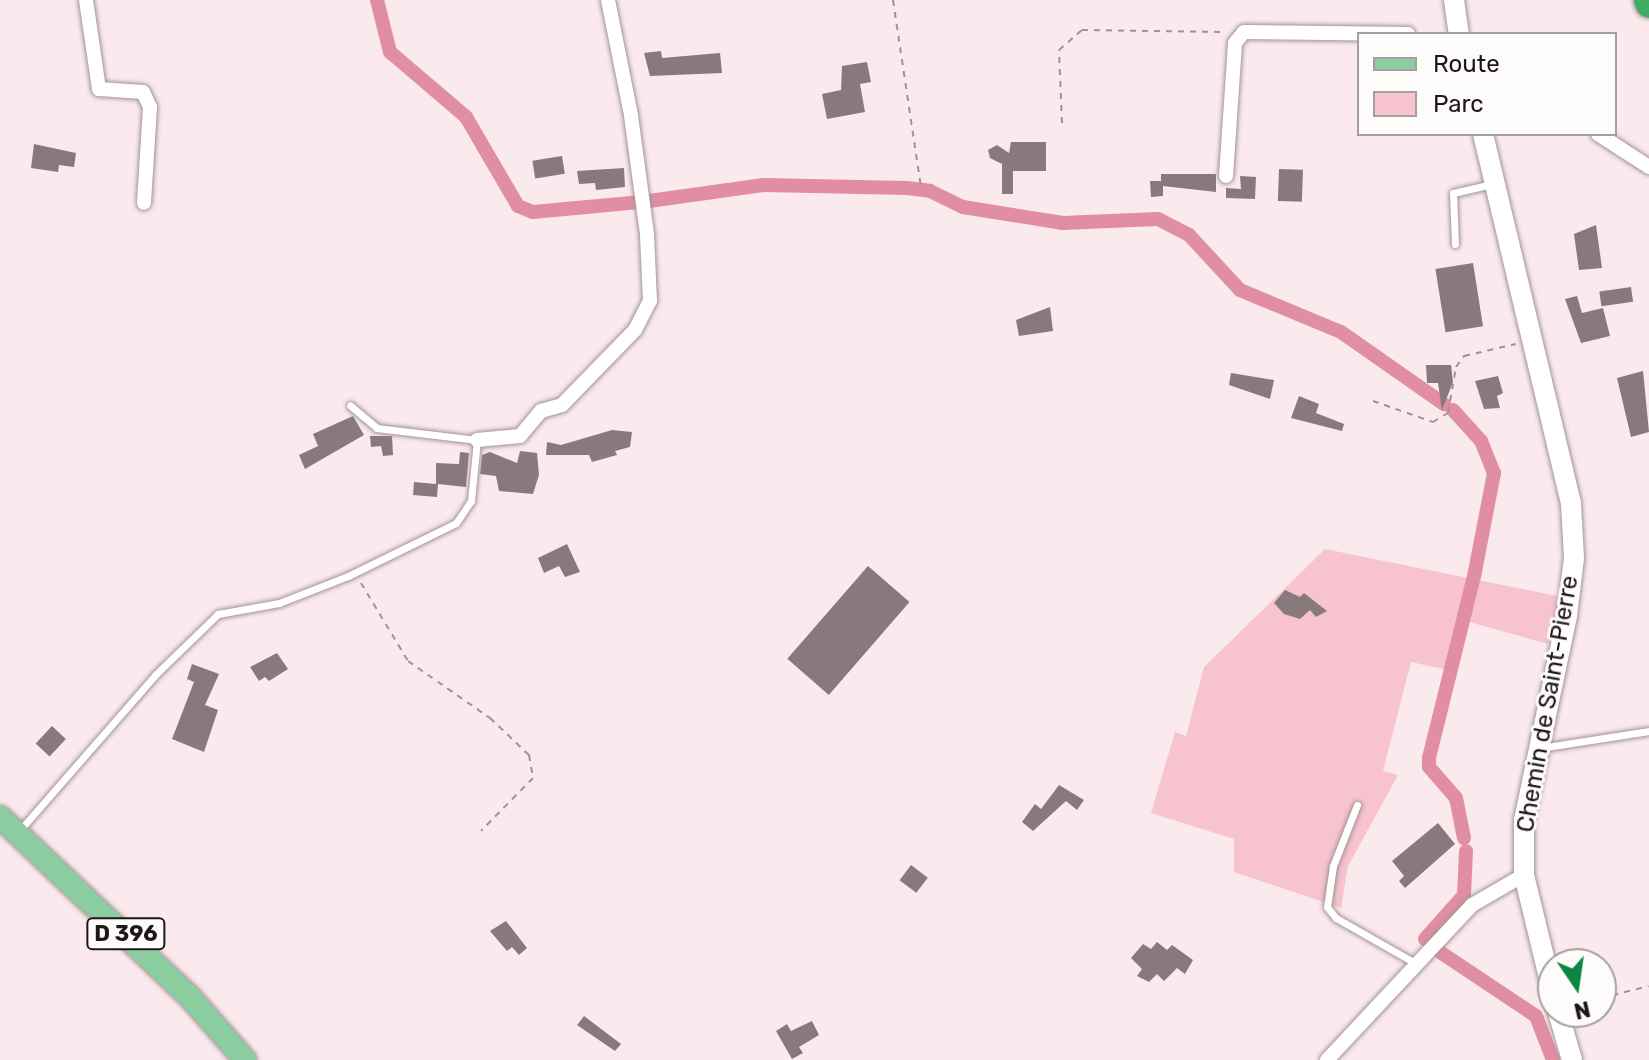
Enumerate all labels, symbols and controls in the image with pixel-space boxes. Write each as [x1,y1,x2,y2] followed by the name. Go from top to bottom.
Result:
[1357,32,1617,136] legend
[1433,50,1500,78] text: Route
[1433,90,1484,118] text: Parc
[1511,573,1585,835] street label: Chemin de Saint-Pierre
[86,916,166,952] road number: D 396
[1537,948,1617,1028] north arrow
[1571,995,1593,1025] text: N

